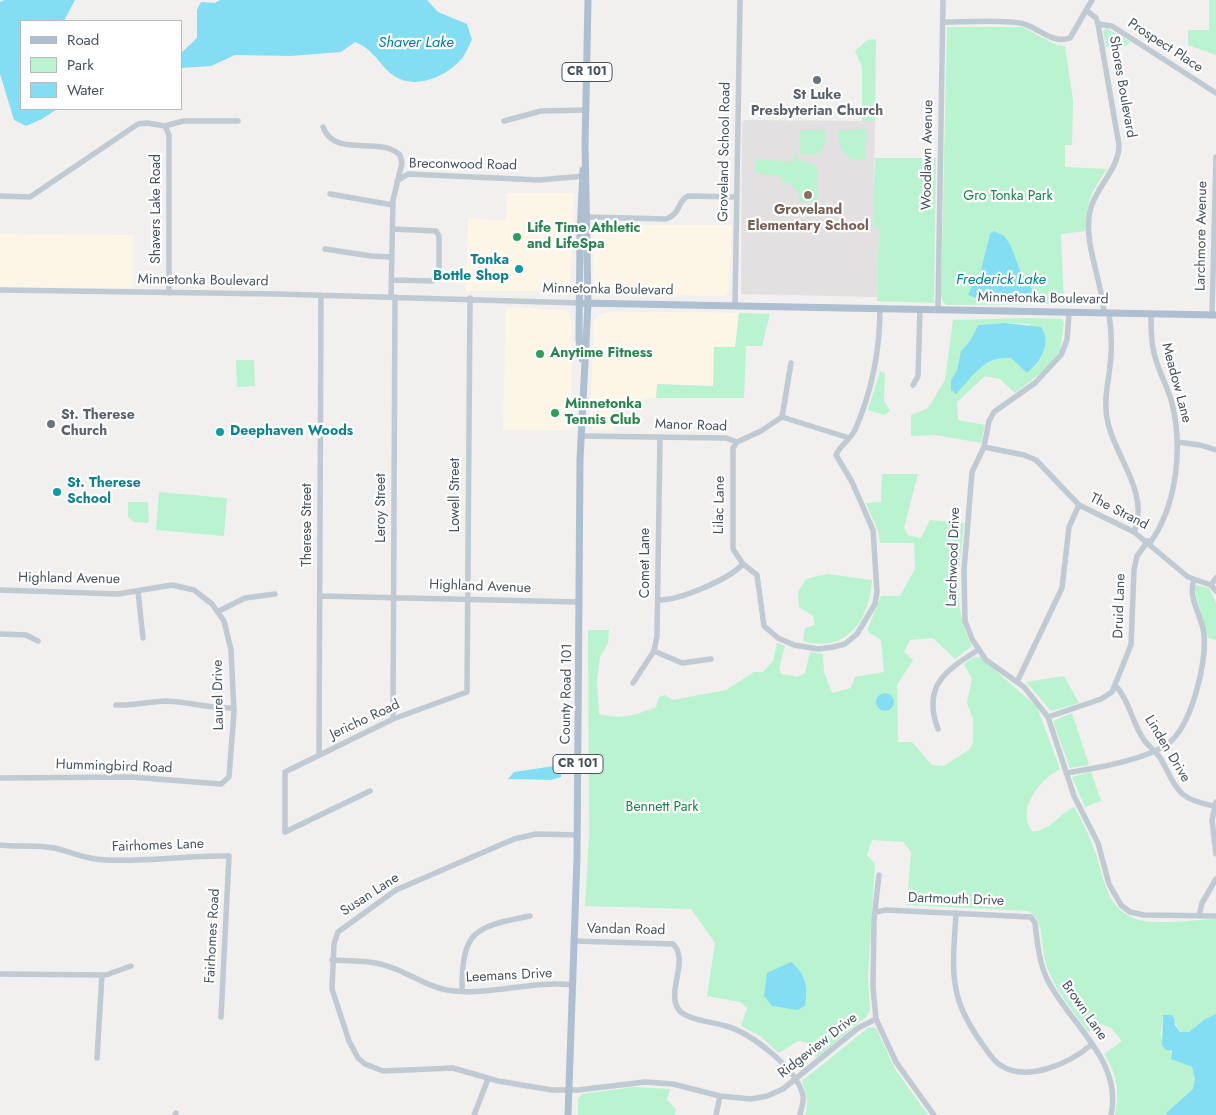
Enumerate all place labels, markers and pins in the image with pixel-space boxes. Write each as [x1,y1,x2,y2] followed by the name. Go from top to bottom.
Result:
[811,74,823,86] marker: St Luke Presbyterian Church
[751,88,883,120] place label: St Luke Presbyterian Church
[802,189,814,201] marker: Groveland Elementary School
[747,203,869,236] place label: Groveland Elementary School
[527,221,640,253] place label: Life Time Athletic and LifeSpa
[511,231,523,243] marker: Life Time Athletic and LifeSpa
[433,253,509,286] place label: Tonka Bottle Shop
[513,263,525,275] marker: Tonka Bottle Shop
[550,346,652,362] place label: Anytime Fitness
[534,348,546,360] marker: Anytime Fitness
[565,397,642,430] place label: Minnetonka Tennis Club
[549,407,561,419] marker: Minnetonka Tennis Club
[61,408,135,441] place label: St. Therese Church
[45,418,57,430] marker: St. Therese Church
[230,424,353,440] place label: Deephaven Woods
[214,426,226,438] marker: Deephaven Woods
[67,476,141,508] place label: St. Therese School
[51,486,63,498] marker: St. Therese School

